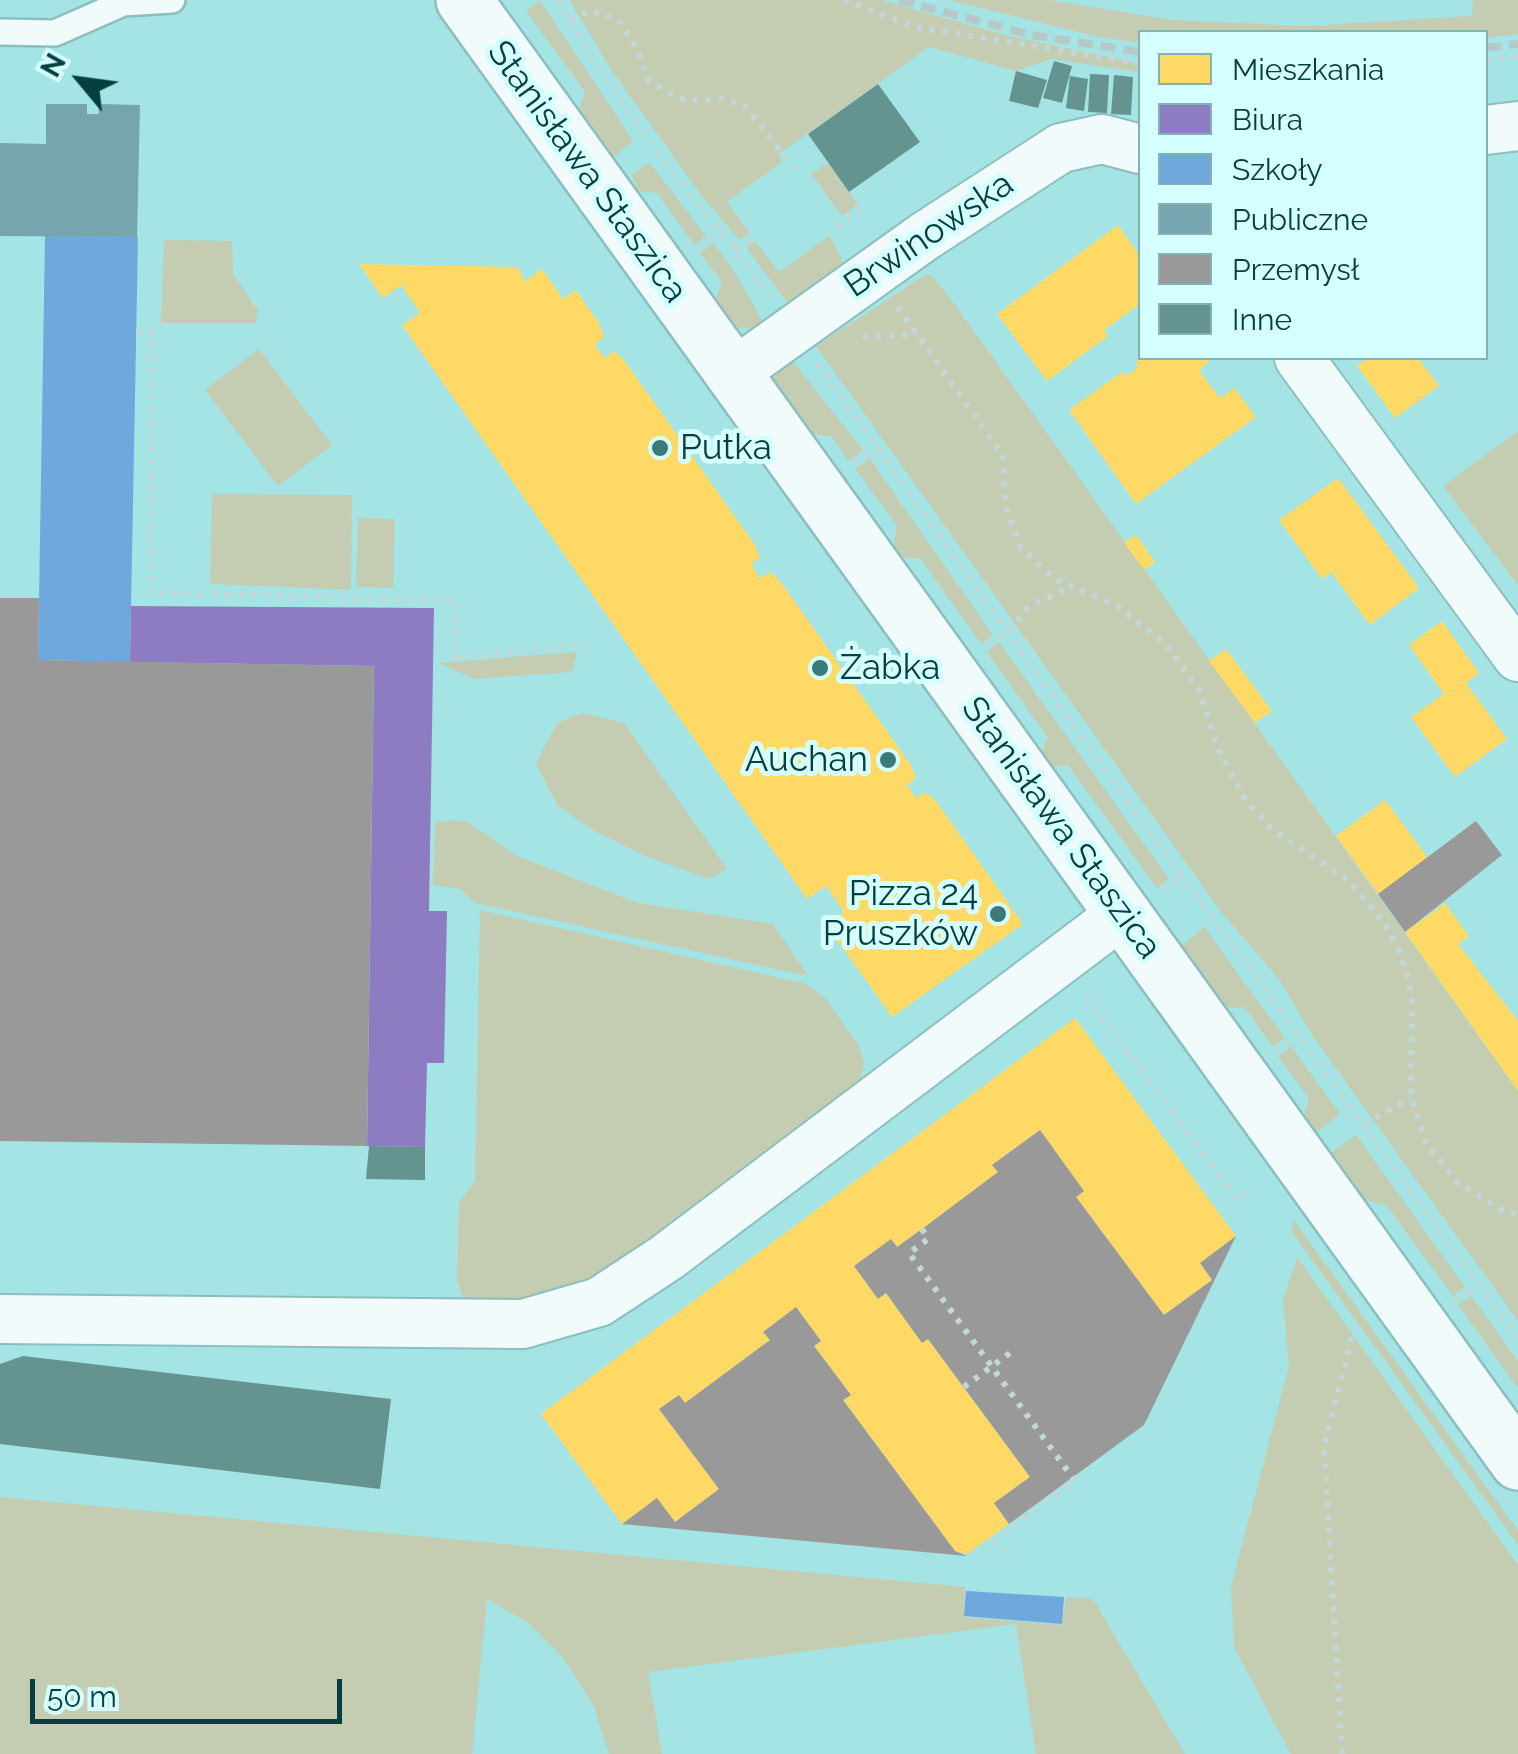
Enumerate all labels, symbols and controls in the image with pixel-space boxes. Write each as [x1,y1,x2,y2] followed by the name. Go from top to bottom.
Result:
[30,30,130,130] north arrow
[1138,30,1488,360] legend
[478,33,696,311] street label: Stanisława Staszica
[34,48,73,83] text: N
[1232,52,1384,87] text: Mieszkania
[1232,102,1303,137] text: Biura
[1232,152,1322,187] text: Szkoły
[837,163,1021,307] street label: Brwinowska
[1232,202,1368,237] text: Publiczne
[1232,252,1360,287] text: Przemysł
[1232,302,1292,337] text: Inne
[680,427,772,469] place label: Putka
[649,437,671,459] marker: Putka
[840,647,940,689] place label: Żabka
[809,657,831,679] marker: Żabka
[952,689,1170,967] street label: Stanisława Staszica
[745,739,868,781] place label: Auchan
[877,749,899,771] marker: Auchan
[823,873,978,955] place label: Pizza 24 Pruszków
[987,903,1009,925] marker: Pizza 24 Pruszków
[35,1659,348,1721] scale bar
[47,1679,117,1714] text: 50 m

